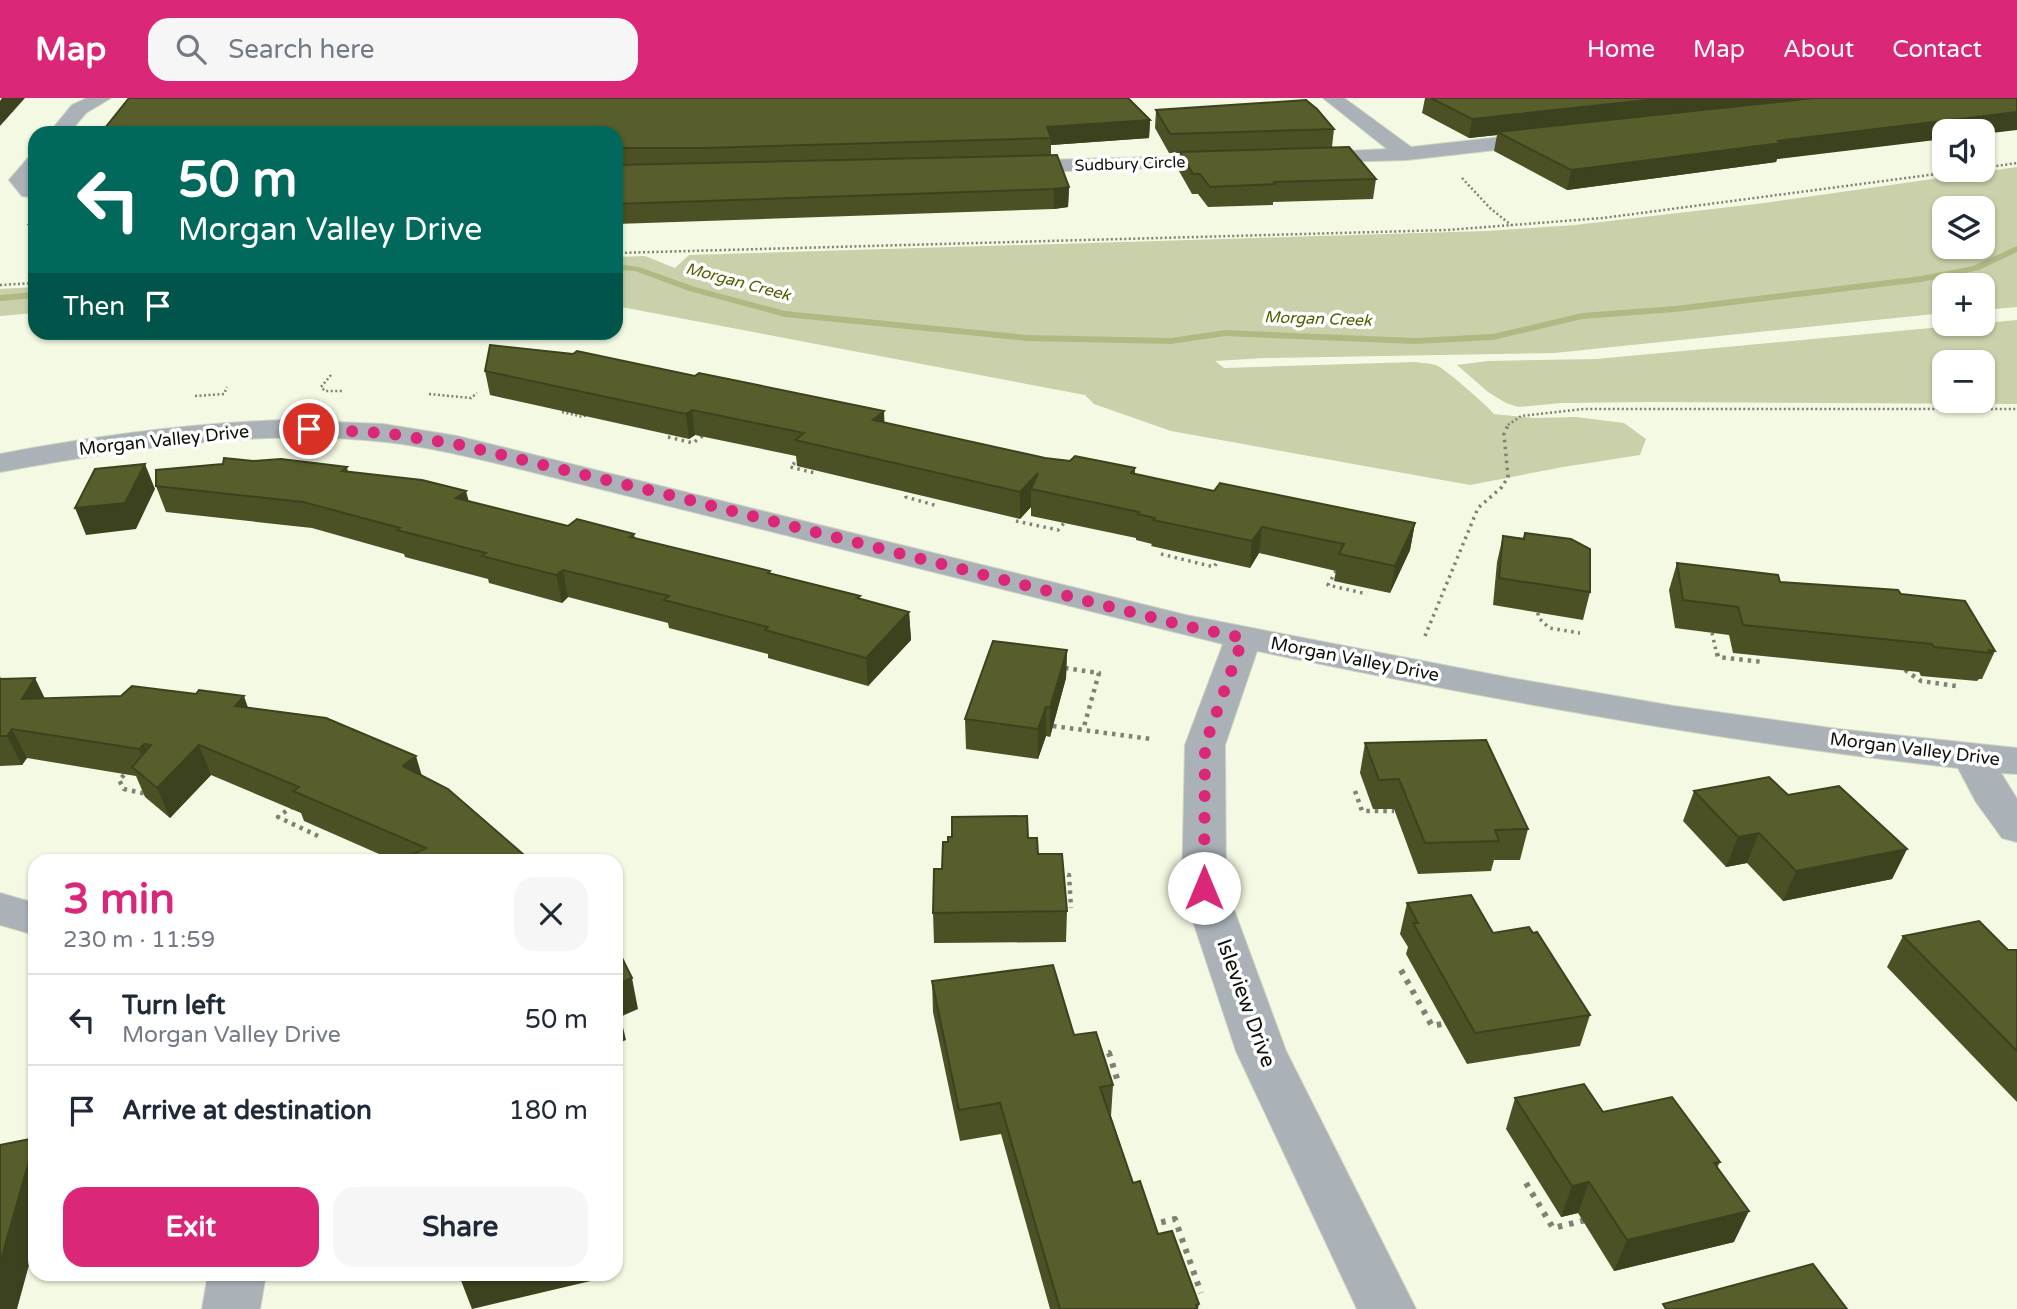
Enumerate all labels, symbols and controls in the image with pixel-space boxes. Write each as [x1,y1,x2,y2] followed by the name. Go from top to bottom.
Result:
[148,18,638,81] search box
[35,30,106,69] text: Map
[172,30,210,68] icon: search
[228,34,374,65] text: Search here
[1587,35,1655,64] text: Home
[1693,35,1745,64] text: Map
[1783,35,1854,64] text: About
[1892,35,1982,64] text: Contact
[1932,119,1995,413] map controls
[1932,119,1995,182] button: sound
[178,151,297,210] text: 50 m
[1074,152,1186,176] street label: Sudbury Circle
[63,154,154,245] icon: left
[1932,196,1995,259] button: layers
[178,211,482,249] text: Morgan Valley Drive
[683,258,794,306] water label: Morgan Creek
[1932,273,1995,336] button: +
[139,287,177,325] icon: arrive
[63,291,125,322] text: Then
[1264,307,1373,331] water label: Morgan Creek
[1932,350,1995,413] button: −
[279,399,339,459] pin
[290,410,328,448] icon: arrive
[78,420,250,460] street label: Morgan Valley Drive
[1269,632,1441,686] street label: Morgan Valley Drive
[1829,728,2001,770] street label: Morgan Valley Drive
[1167,851,1241,925] position arrow
[63,874,175,925] text: 3 min
[514,877,588,951] button: close
[63,926,215,954] text: 230 m · 11:59
[1211,935,1281,1071] street label: Isleview Drive
[122,990,225,1021] text: Turn left
[63,1001,101,1039] icon: left
[525,1004,588,1035] text: 50 m
[122,1021,341,1049] text: Morgan Valley Drive
[63,1092,101,1130] icon: arrive
[122,1095,372,1126] text: Arrive at destination
[508,1095,588,1126] text: 180 m
[63,1187,319,1267] button: Exit
[333,1187,588,1267] button: Share

